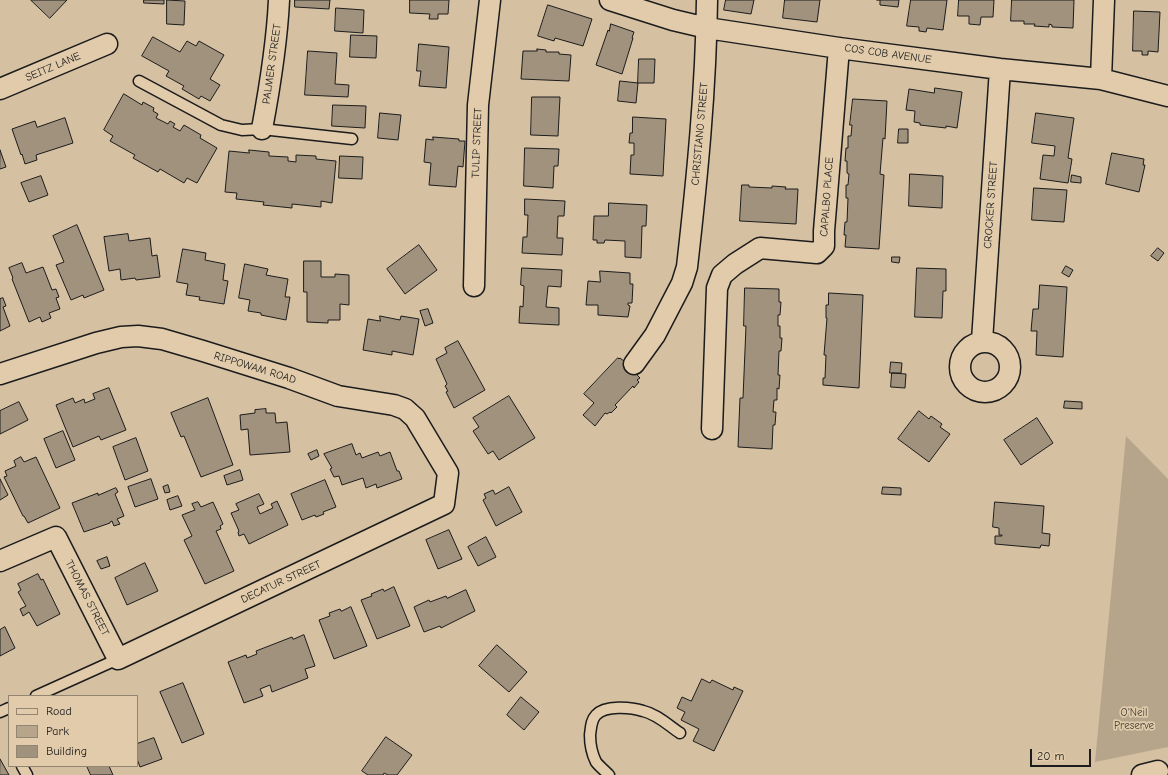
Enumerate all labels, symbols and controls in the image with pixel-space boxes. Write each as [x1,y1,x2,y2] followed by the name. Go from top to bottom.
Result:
[260,23,284,105] street label: PALMER STREET
[844,41,932,67] street label: COS COB AVENUE
[23,49,83,85] street label: SEITZ LANE
[689,82,711,186] street label: CHRISTIANO STREET
[469,108,485,178] street label: TULIP STREET
[818,157,836,237] street label: CAPALBO PLACE
[981,161,1001,249] street label: CROCKER STREET
[212,349,298,387] street label: RIPPOWAM ROAD
[62,558,112,638] street label: THOMAS STREET
[239,558,323,606] street label: DECATUR STREET
[8,695,138,767] legend
[46,704,72,718] text: Road
[1114,706,1154,732] park label: O'Neil Preserve
[46,724,69,738] text: Park
[1032,741,1093,767] scale bar
[46,744,87,758] text: Building
[1037,749,1065,763] text: 20 m

